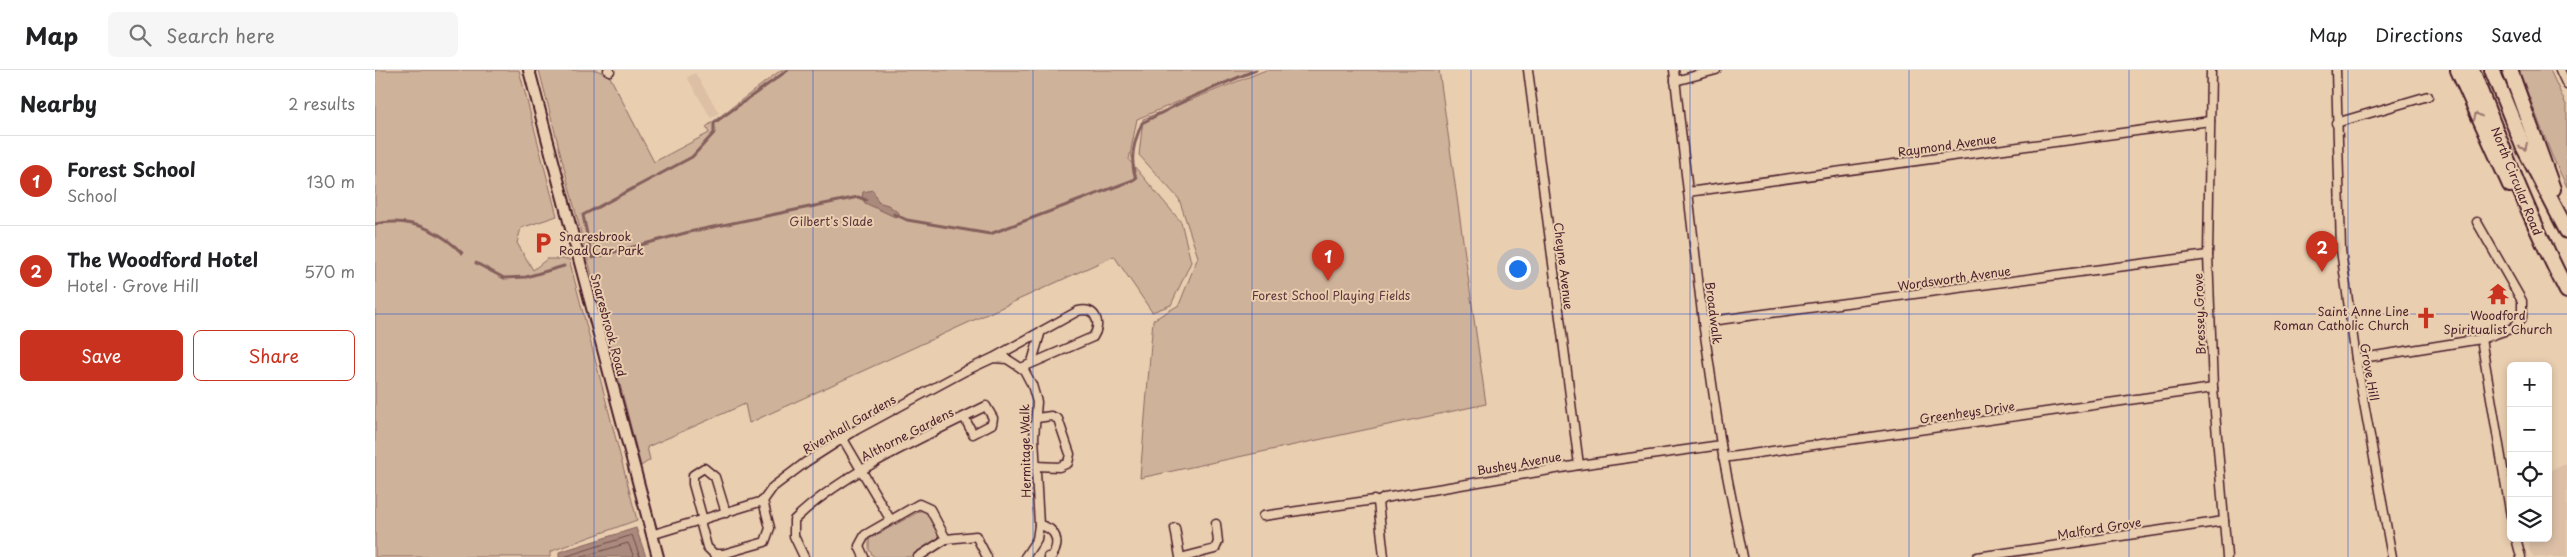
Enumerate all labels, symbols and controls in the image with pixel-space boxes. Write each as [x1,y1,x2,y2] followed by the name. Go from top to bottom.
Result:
[108,12,458,57] search box
[25,17,78,53] text: Map
[126,21,154,49] icon: search
[166,21,275,49] text: Search here
[2309,21,2347,48] text: Map
[2375,21,2463,48] text: Directions
[2491,21,2542,48] text: Saved
[20,87,97,119] text: Nearby
[288,91,355,115] text: 2 results
[2473,112,2484,121] one-way arrow
[2487,124,2547,238] street label: North Circular Road
[1896,129,1998,161] street label: Raymond Avenue
[2518,142,2528,151] one-way arrow
[67,155,195,183] text: Forest School
[32,169,40,193] text: 1
[307,169,355,193] text: 130 m
[67,183,117,207] text: School
[789,212,873,230] park label: Gilbert's Slade
[1550,221,1578,311] street label: Cheyne Avenue
[559,227,644,259] place label: Snaresbrook Road Car Park
[530,230,556,256] parking icon: Snaresbrook Road Car Park
[2306,231,2338,272] pin: 2
[1312,240,1344,281] pin: 1
[67,245,258,273] text: The Woodford Hotel
[1505,256,1531,282] your location
[30,259,42,283] text: 2
[304,259,355,283] text: 570 m
[1896,261,2012,295] street label: Wordsworth Avenue
[587,271,631,379] street label: Snaresbrook Road
[67,273,199,297] text: Hotel · Grove Hill
[2189,273,2209,355] street label: Bressey Grove
[1701,281,1727,345] street label: Broadwalk
[2485,281,2511,307] temple icon: Woodford Spiritualist Church
[1252,286,1411,304] park label: Forest School Playing Fields
[2273,302,2409,334] place label: Saint Anne Line Roman Catholic Church
[2413,305,2439,331] church icon: Saint Anne Line Roman Catholic Church
[2443,306,2553,338] place label: Woodford Spiritualist Church
[20,330,183,381] button: Save
[193,330,355,381] button: Share
[2356,342,2384,402] street label: Grove Hill
[2507,362,2552,542] map controls
[2507,362,2552,407] button: +
[799,390,899,458] street label: Rivenhall Gardens
[1918,396,2016,428] street label: Greenheys Drive
[857,403,957,465] street label: Althorne Gardens
[1015,404,1035,498] street label: Hermitage Walk
[2507,407,2552,452] button: −
[1475,447,1563,479] street label: Bushey Avenue
[2507,452,2552,497] button: locate
[2507,497,2552,542] button: layers
[2056,512,2142,544] street label: Malford Grove

